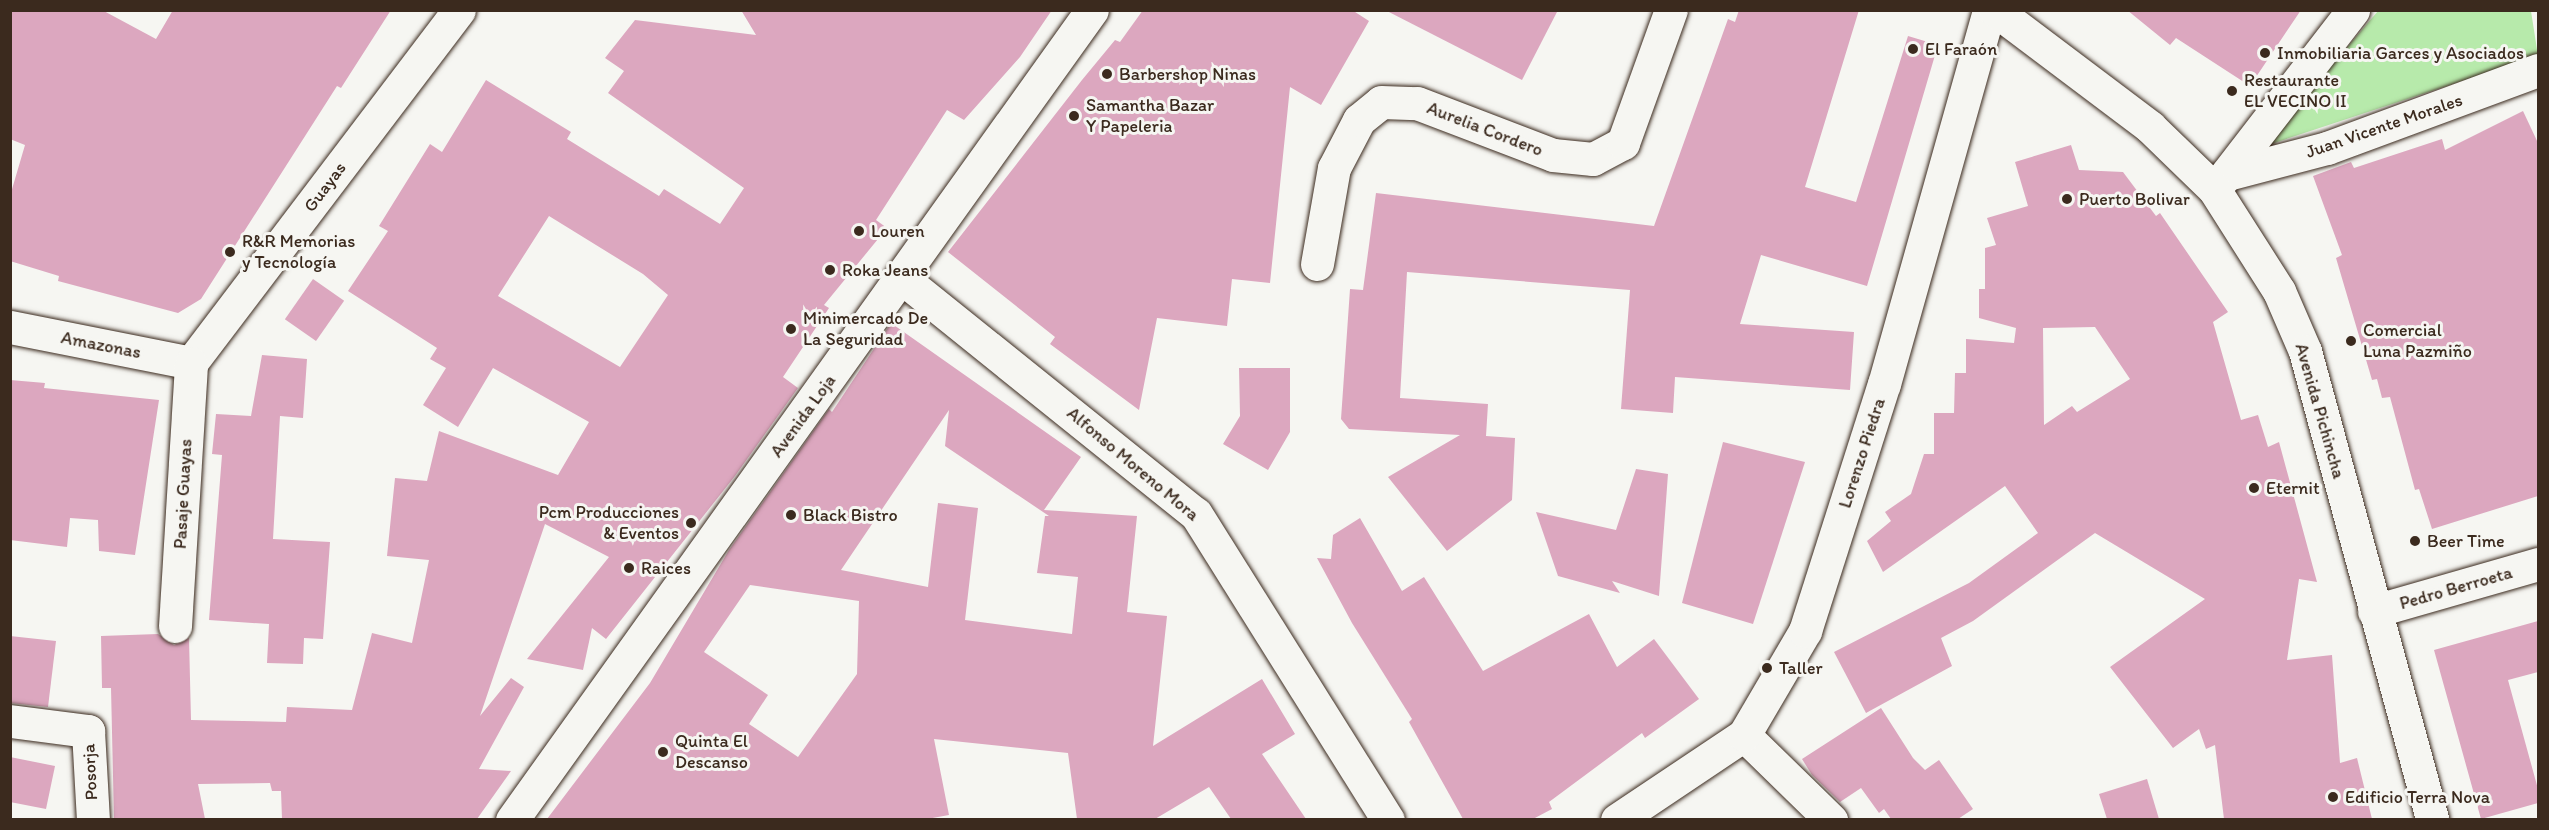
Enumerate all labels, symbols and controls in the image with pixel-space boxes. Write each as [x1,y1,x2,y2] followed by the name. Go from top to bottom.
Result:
[1925,38,1997,60] place label: El Faraón
[1906,42,1920,56] marker: El Faraón
[2277,42,2524,64] place label: Inmobiliaria Garces y Asociados
[2258,46,2272,60] marker: Inmobiliaria Garces y Asociados
[1119,63,1256,85] place label: Barbershop Ninas
[1100,67,1114,81] marker: Barbershop Ninas
[2244,70,2344,112] place label: Restaurante EL VECINO II
[2225,84,2239,98] marker: Restaurante EL VECINO II
[2303,89,2465,163] street label: Juan Vicente Morales
[1086,95,1214,138] place label: Samantha Bazar Y Papeleria
[1424,97,1546,161] street label: Aurelia Cordero
[1067,109,1081,123] marker: Samantha Bazar Y Papeleria
[299,158,351,216] street label: Guayas
[2079,188,2190,210] place label: Puerto Bolivar
[2060,192,2074,206] marker: Puerto Bolivar
[871,220,925,242] place label: Louren
[852,224,866,238] marker: Louren
[242,231,356,274] place label: R&R Memorias y Tecnología
[223,245,237,259] marker: R&R Memorias y Tecnología
[842,259,929,281] place label: Roka Jeans
[823,263,837,277] marker: Roka Jeans
[803,308,928,350] place label: Minimercado De La Seguridad
[2363,320,2471,362] place label: Comercial Luna Pazmiño
[784,322,798,336] marker: Minimercado De La Seguridad
[59,327,143,363] street label: Amazonas
[2344,334,2358,348] marker: Comercial Luna Pazmiño
[2290,341,2350,481] street label: Avenida Pichincha
[766,370,840,462] street label: Avenida Loja
[1834,395,1890,511] street label: Lorenzo Piedra
[1063,403,1203,525] street label: Alfonso Moreno Mora
[169,438,197,550] street label: Pasaje Guayas
[2266,477,2320,499] place label: Eternit
[2247,481,2261,495] marker: Eternit
[539,502,679,544] place label: Pcm Producciones & Eventos
[803,504,898,526] place label: Black Bistro
[784,508,798,522] marker: Black Bistro
[684,516,698,530] marker: Pcm Producciones & Eventos
[2427,530,2505,552] place label: Beer Time
[2408,534,2422,548] marker: Beer Time
[641,557,691,579] place label: Raices
[622,561,636,575] marker: Raices
[2397,562,2515,614] street label: Pedro Berroeta
[1779,657,1823,679] place label: Taller
[1760,661,1774,675] marker: Taller
[675,731,748,774] place label: Quinta El Descanso
[78,743,102,801] street label: Posorja
[656,745,670,759] marker: Quinta El Descanso
[2345,786,2489,808] place label: Edificio Terra Nova
[2326,790,2340,804] marker: Edificio Terra Nova

